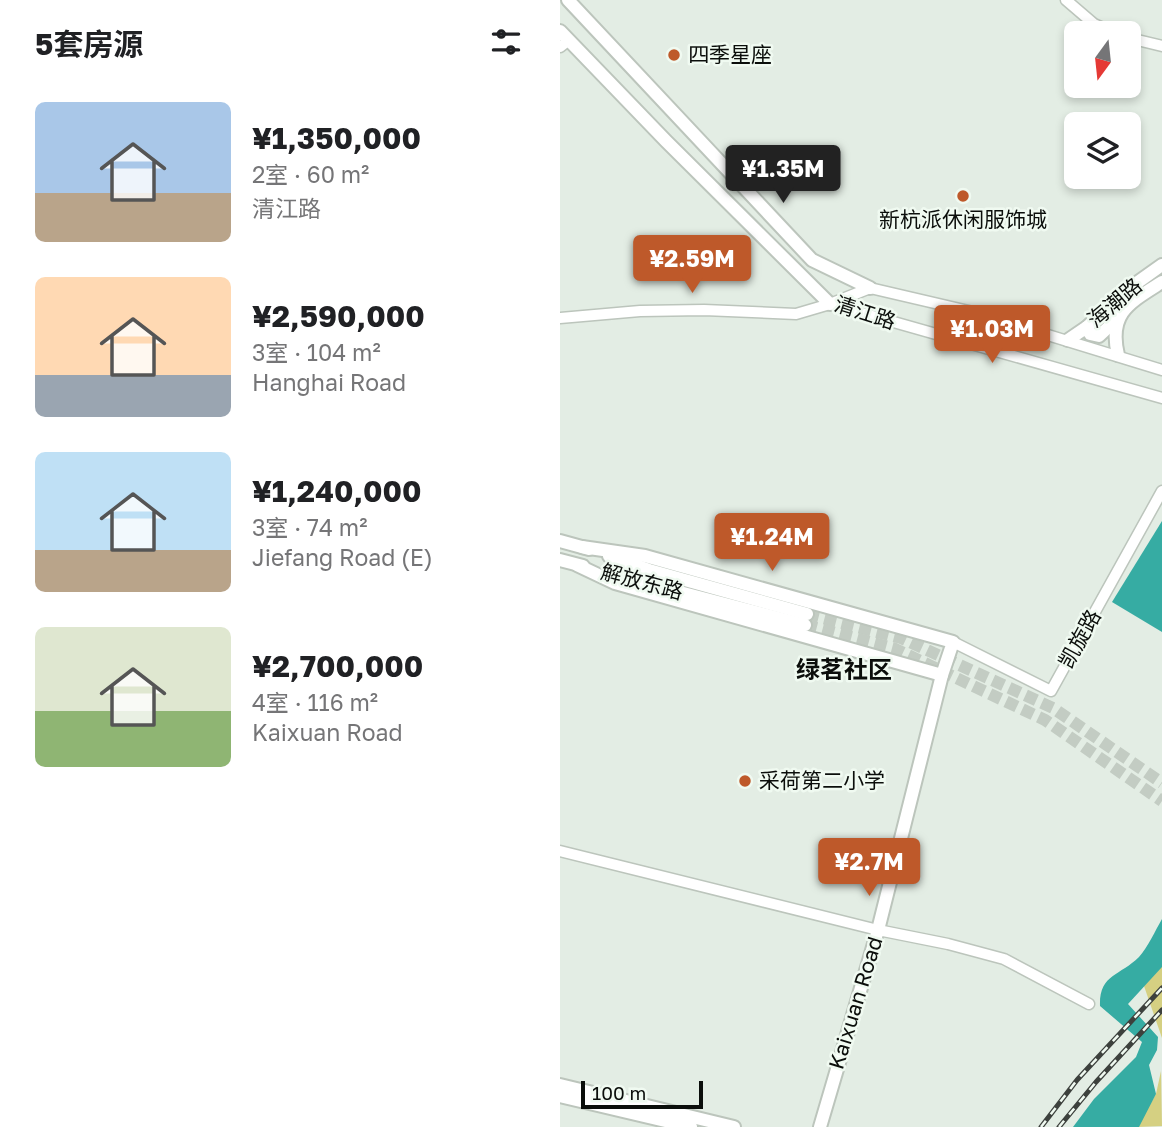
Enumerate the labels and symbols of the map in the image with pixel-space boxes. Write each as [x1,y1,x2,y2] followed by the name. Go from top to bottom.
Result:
[1064,21,1141,98] north arrow
[688,41,772,67] place label: 四季星座
[666,47,682,63] marker: 四季星座
[726,146,840,205] pin: ¥1.35M
[955,188,971,204] marker: 新杭派休闲服饰城
[879,206,1047,232] place label: 新杭派休闲服饰城
[635,236,749,295] pin: ¥2.59M
[1082,272,1147,332] street label: 海潮路
[831,290,899,334] street label: 清江路
[935,306,1049,365] pin: ¥1.03M
[715,514,829,573] pin: ¥1.24M
[598,558,686,604] street label: 解放东路
[1052,605,1106,672] street label: 凯旋路
[796,654,892,683] district label: 绿茗社区
[759,767,885,793] place label: 采荷第二小学
[737,773,753,789] marker: 采荷第二小学
[820,838,918,898] pin: ¥2.7M
[823,933,888,1072] street label: Kaixuan Road
[581,1078,704,1110] scale bar

